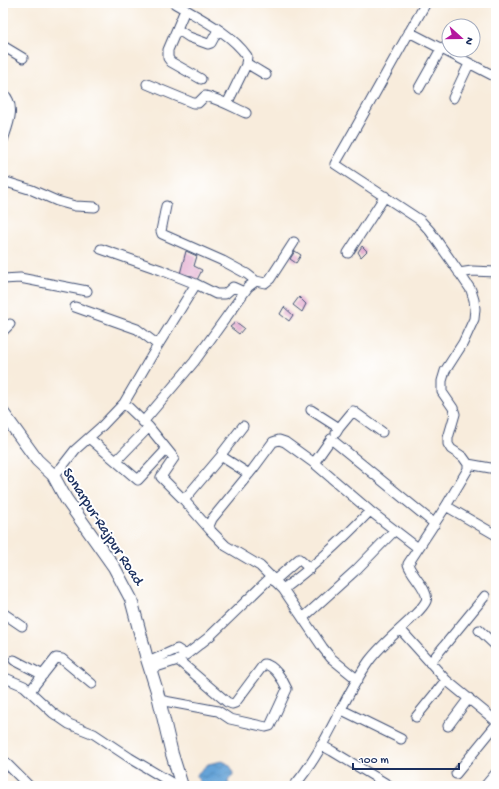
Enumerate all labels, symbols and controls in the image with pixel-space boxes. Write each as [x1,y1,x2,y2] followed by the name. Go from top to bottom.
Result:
[441,18,481,58] north arrow
[462,35,475,46] text: N
[58,465,148,590] street label: Sonarpur-Rajpur Road
[353,745,459,771] scale bar
[358,754,389,768] text: 100 m

